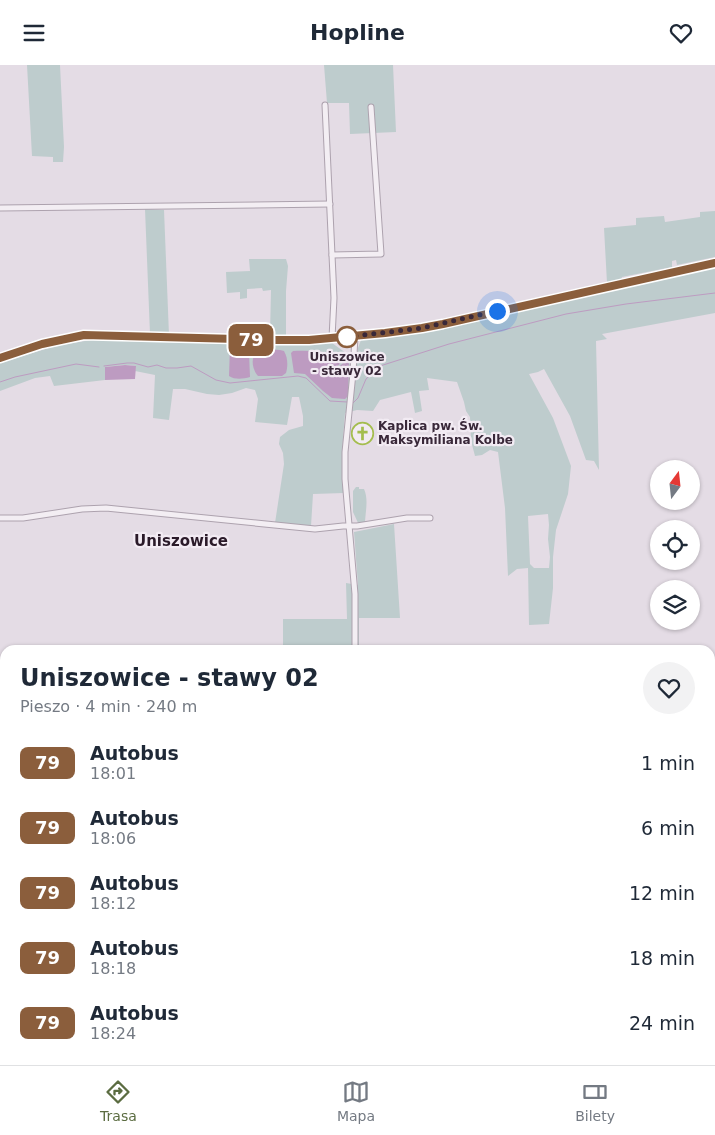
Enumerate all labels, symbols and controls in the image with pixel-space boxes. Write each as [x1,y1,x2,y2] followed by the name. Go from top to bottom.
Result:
[20,19,48,47] icon: menu
[667,19,695,47] icon: heart
[310,20,405,45] text: Hopline
[485,299,510,324] your location
[228,324,274,356] line badge: 79
[336,326,358,348] marker: Uniszowice - stawy 02
[238,329,264,350] text: 79
[309,350,385,378] place label: Uniszowice - stawy 02
[378,418,513,447] place label: Kaplica pw. Św. Maksymiliana Kolbe
[350,421,374,445] church icon: Kaplica pw. Św. Maksymiliana Kolbe
[650,460,700,510] north arrow
[650,460,700,630] map controls
[650,520,700,570] button: locate
[134,532,228,550] district label: Uniszowice
[650,580,700,630] button: layers
[643,662,695,714] button: heart
[20,664,319,692] text: Uniszowice - stawy 02
[20,697,197,716] text: Pieszo · 4 min · 240 m
[90,742,179,764] text: Autobus
[35,752,60,773] text: 79
[641,752,695,774] text: 1 min
[90,764,136,783] text: 18:01
[90,807,179,829] text: Autobus
[35,817,60,838] text: 79
[641,817,695,839] text: 6 min
[90,829,136,848] text: 18:06
[90,872,179,894] text: Autobus
[35,882,60,903] text: 79
[629,882,695,904] text: 12 min
[90,894,136,913] text: 18:12
[90,937,179,959] text: Autobus
[35,947,60,968] text: 79
[629,947,695,969] text: 18 min
[90,959,136,978] text: 18:18
[90,1002,179,1024] text: Autobus
[35,1012,60,1033] text: 79
[629,1012,695,1034] text: 24 min
[90,1024,136,1043] text: 18:24
[100,1078,137,1124] tab: Trasa
[337,1078,375,1124] tab: Mapa
[575,1078,615,1124] tab: Bilety

